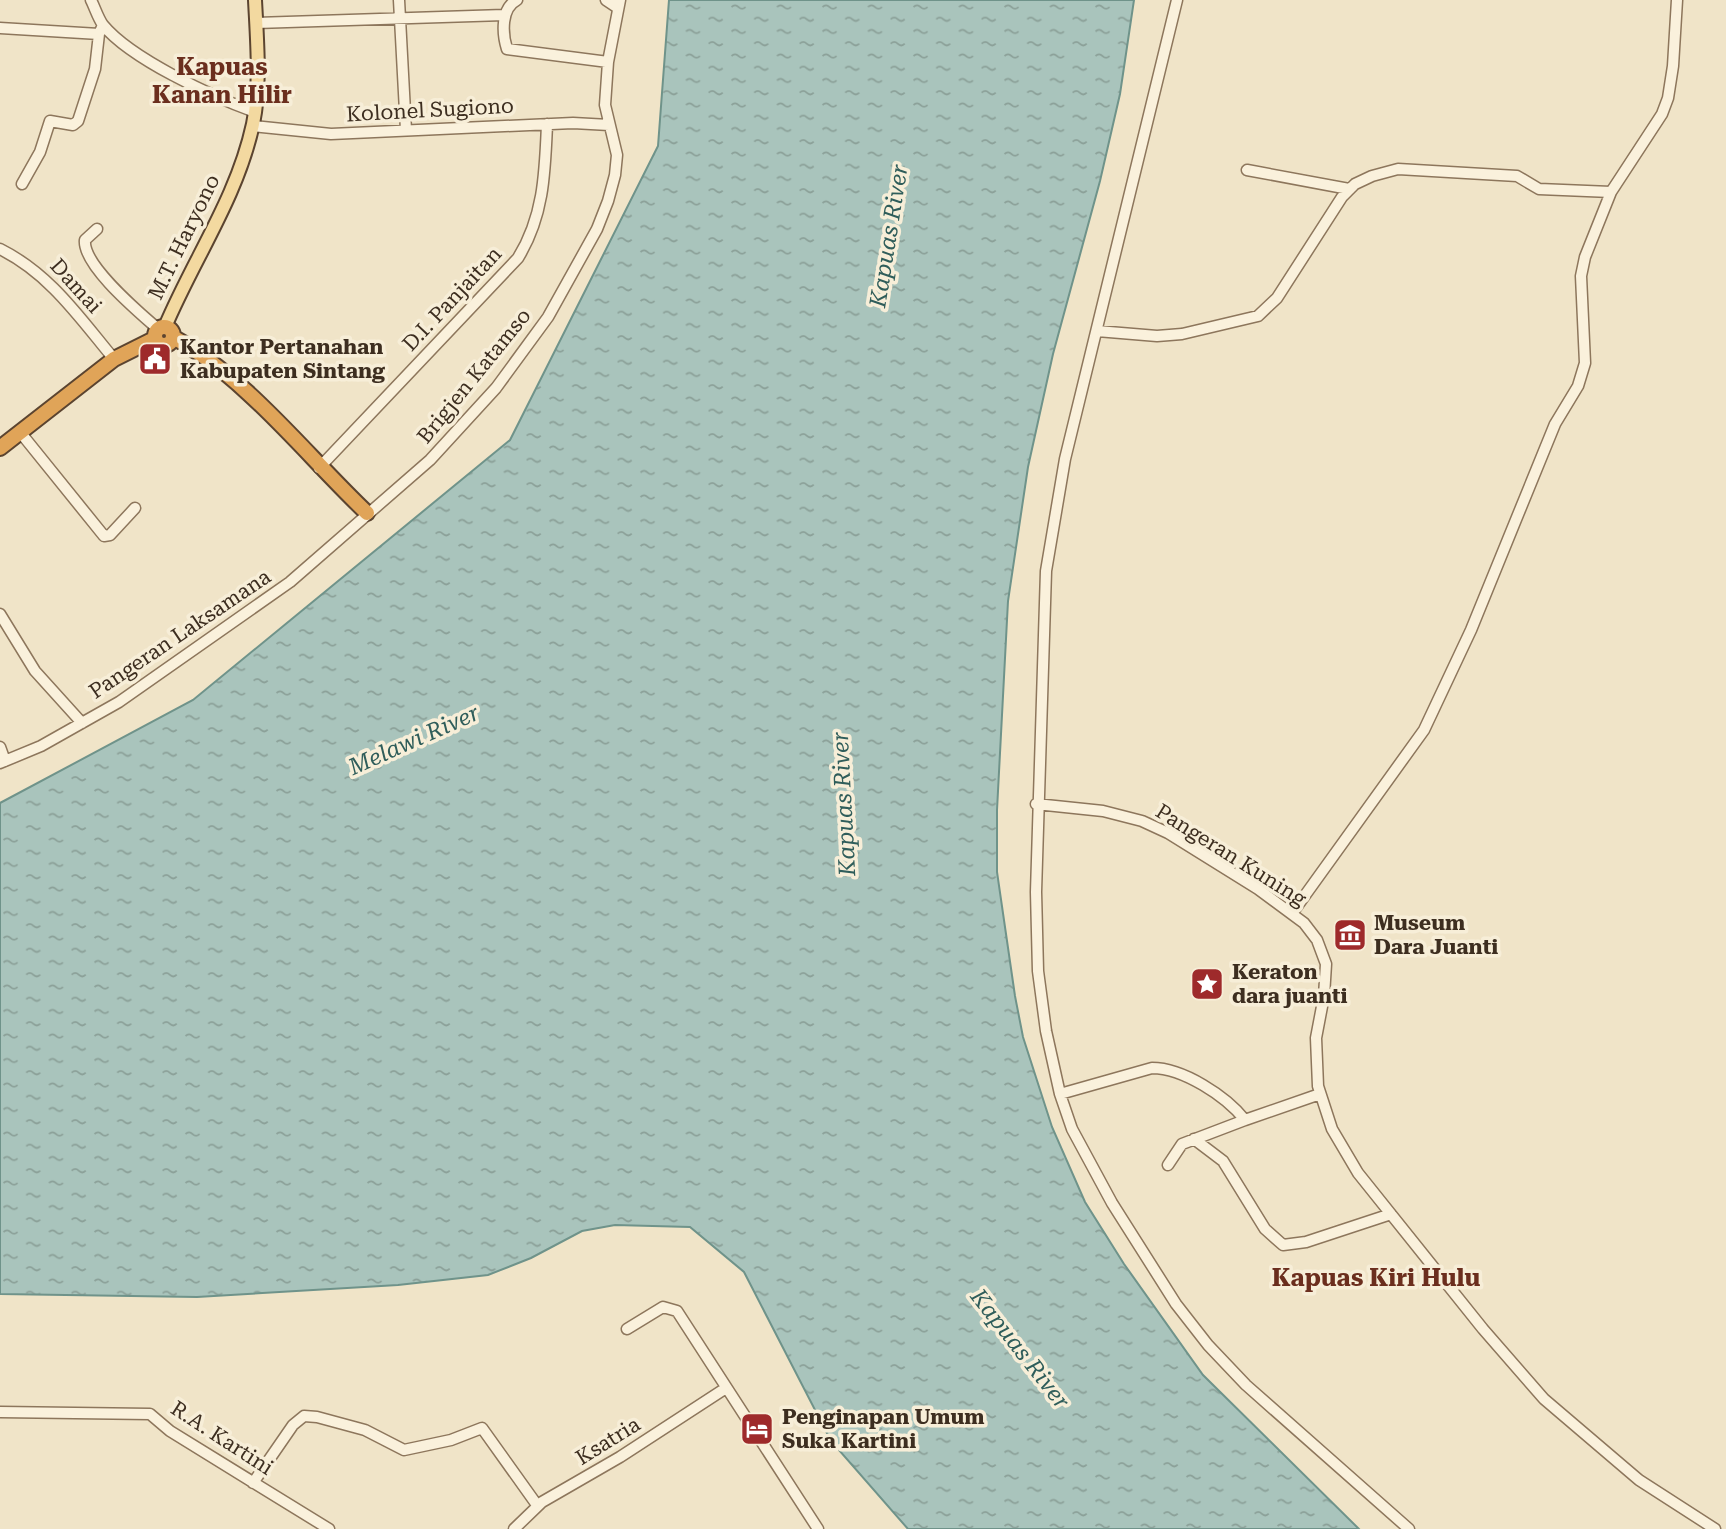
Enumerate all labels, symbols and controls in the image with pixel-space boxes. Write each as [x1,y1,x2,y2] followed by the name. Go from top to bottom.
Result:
[152,53,292,109] district label: Kapuas Kanan Hilir
[346,94,514,126] street label: Kolonel Sugiono
[864,162,914,310] water label: Kapuas River
[143,170,225,304] street label: M.T. Haryono
[398,242,507,356] street label: D.I. Panjaitan
[45,254,107,318] street label: Damai
[412,304,536,448] street label: Brigjen Katamso
[180,335,385,383] place label: Kantor Pertanahan Kabupaten Sintang
[136,340,174,378] public building icon: Kantor Pertanahan Kabupaten Sintang
[85,564,276,704] street label: Pangeran Laksamana
[344,699,484,781] water label: Melawi River
[827,731,861,878] water label: Kapuas River
[1151,799,1311,911] street label: Pangeran Kuning
[1374,911,1498,959] place label: Museum Dara Juanti
[1331,916,1369,954] museum icon: Museum Dara Juanti
[1232,960,1348,1008] place label: Keraton dara juanti
[1188,965,1226,1003] place icon: Keraton dara juanti
[1272,1264,1480,1292] district label: Kapuas Kiri Hulu
[964,1283,1075,1415] water label: Kapuas River
[167,1396,278,1480] street label: R.A. Kartini
[782,1405,985,1453] place label: Penginapan Umum Suka Kartini
[738,1410,776,1448] hotel icon: Penginapan Umum Suka Kartini
[572,1412,645,1470] street label: Ksatria

